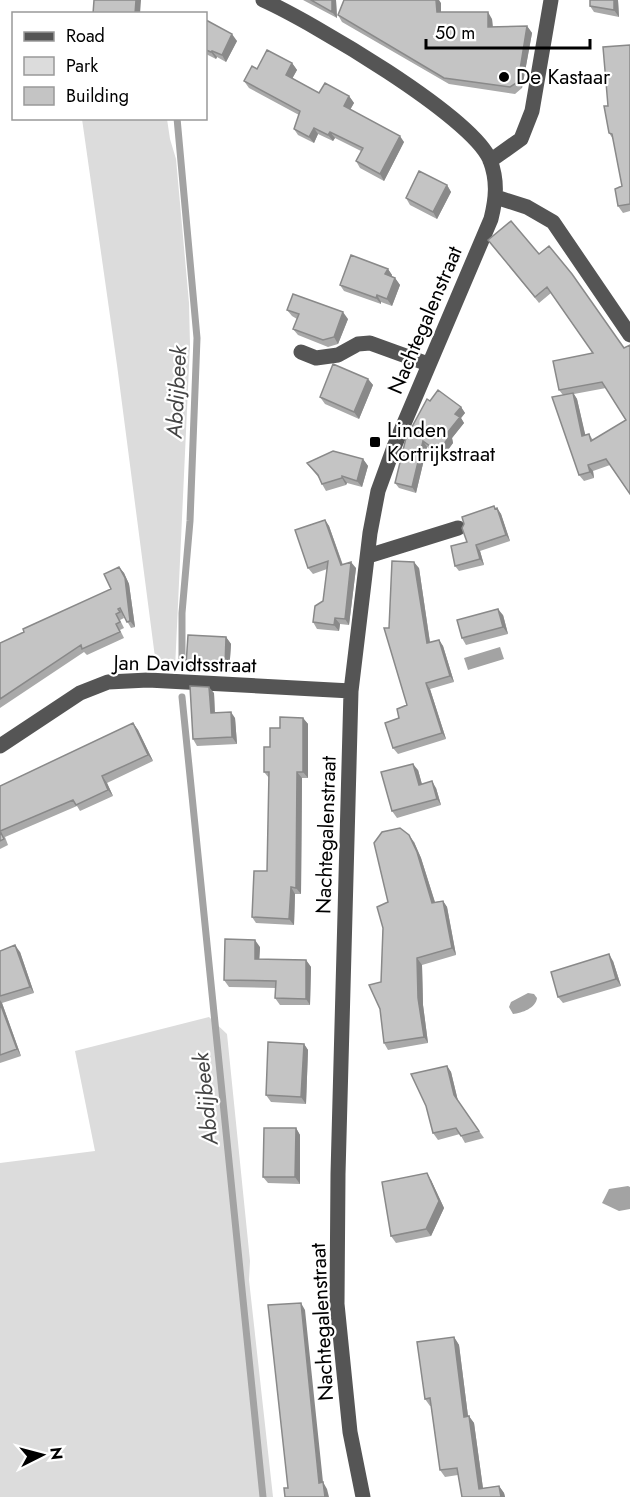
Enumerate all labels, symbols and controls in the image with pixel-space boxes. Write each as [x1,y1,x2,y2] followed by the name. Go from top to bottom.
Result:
[12,12,207,120] legend
[426,12,590,50] scale bar
[435,20,475,46] text: 50 m
[66,23,105,49] text: Road
[66,53,98,79] text: Park
[516,62,611,92] place label: De Kastaar
[497,70,511,84] marker: De Kastaar
[66,83,129,109] text: Building
[380,241,470,399] street label: Nachtegalenstraat
[158,343,194,440] water label: Abdijbeek
[387,415,495,469] place label: Linden Kortrijkstraat
[368,435,382,449] marker: Linden Kortrijkstraat
[110,648,257,680] street label: Jan Davidtsstraat
[308,756,344,914] street label: Nachtegalenstraat
[184,1050,226,1148] water label: Abdijbeek
[303,1242,341,1402] street label: Nachtegalenstraat
[12,1425,72,1485] north arrow
[44,1446,69,1461] text: N

